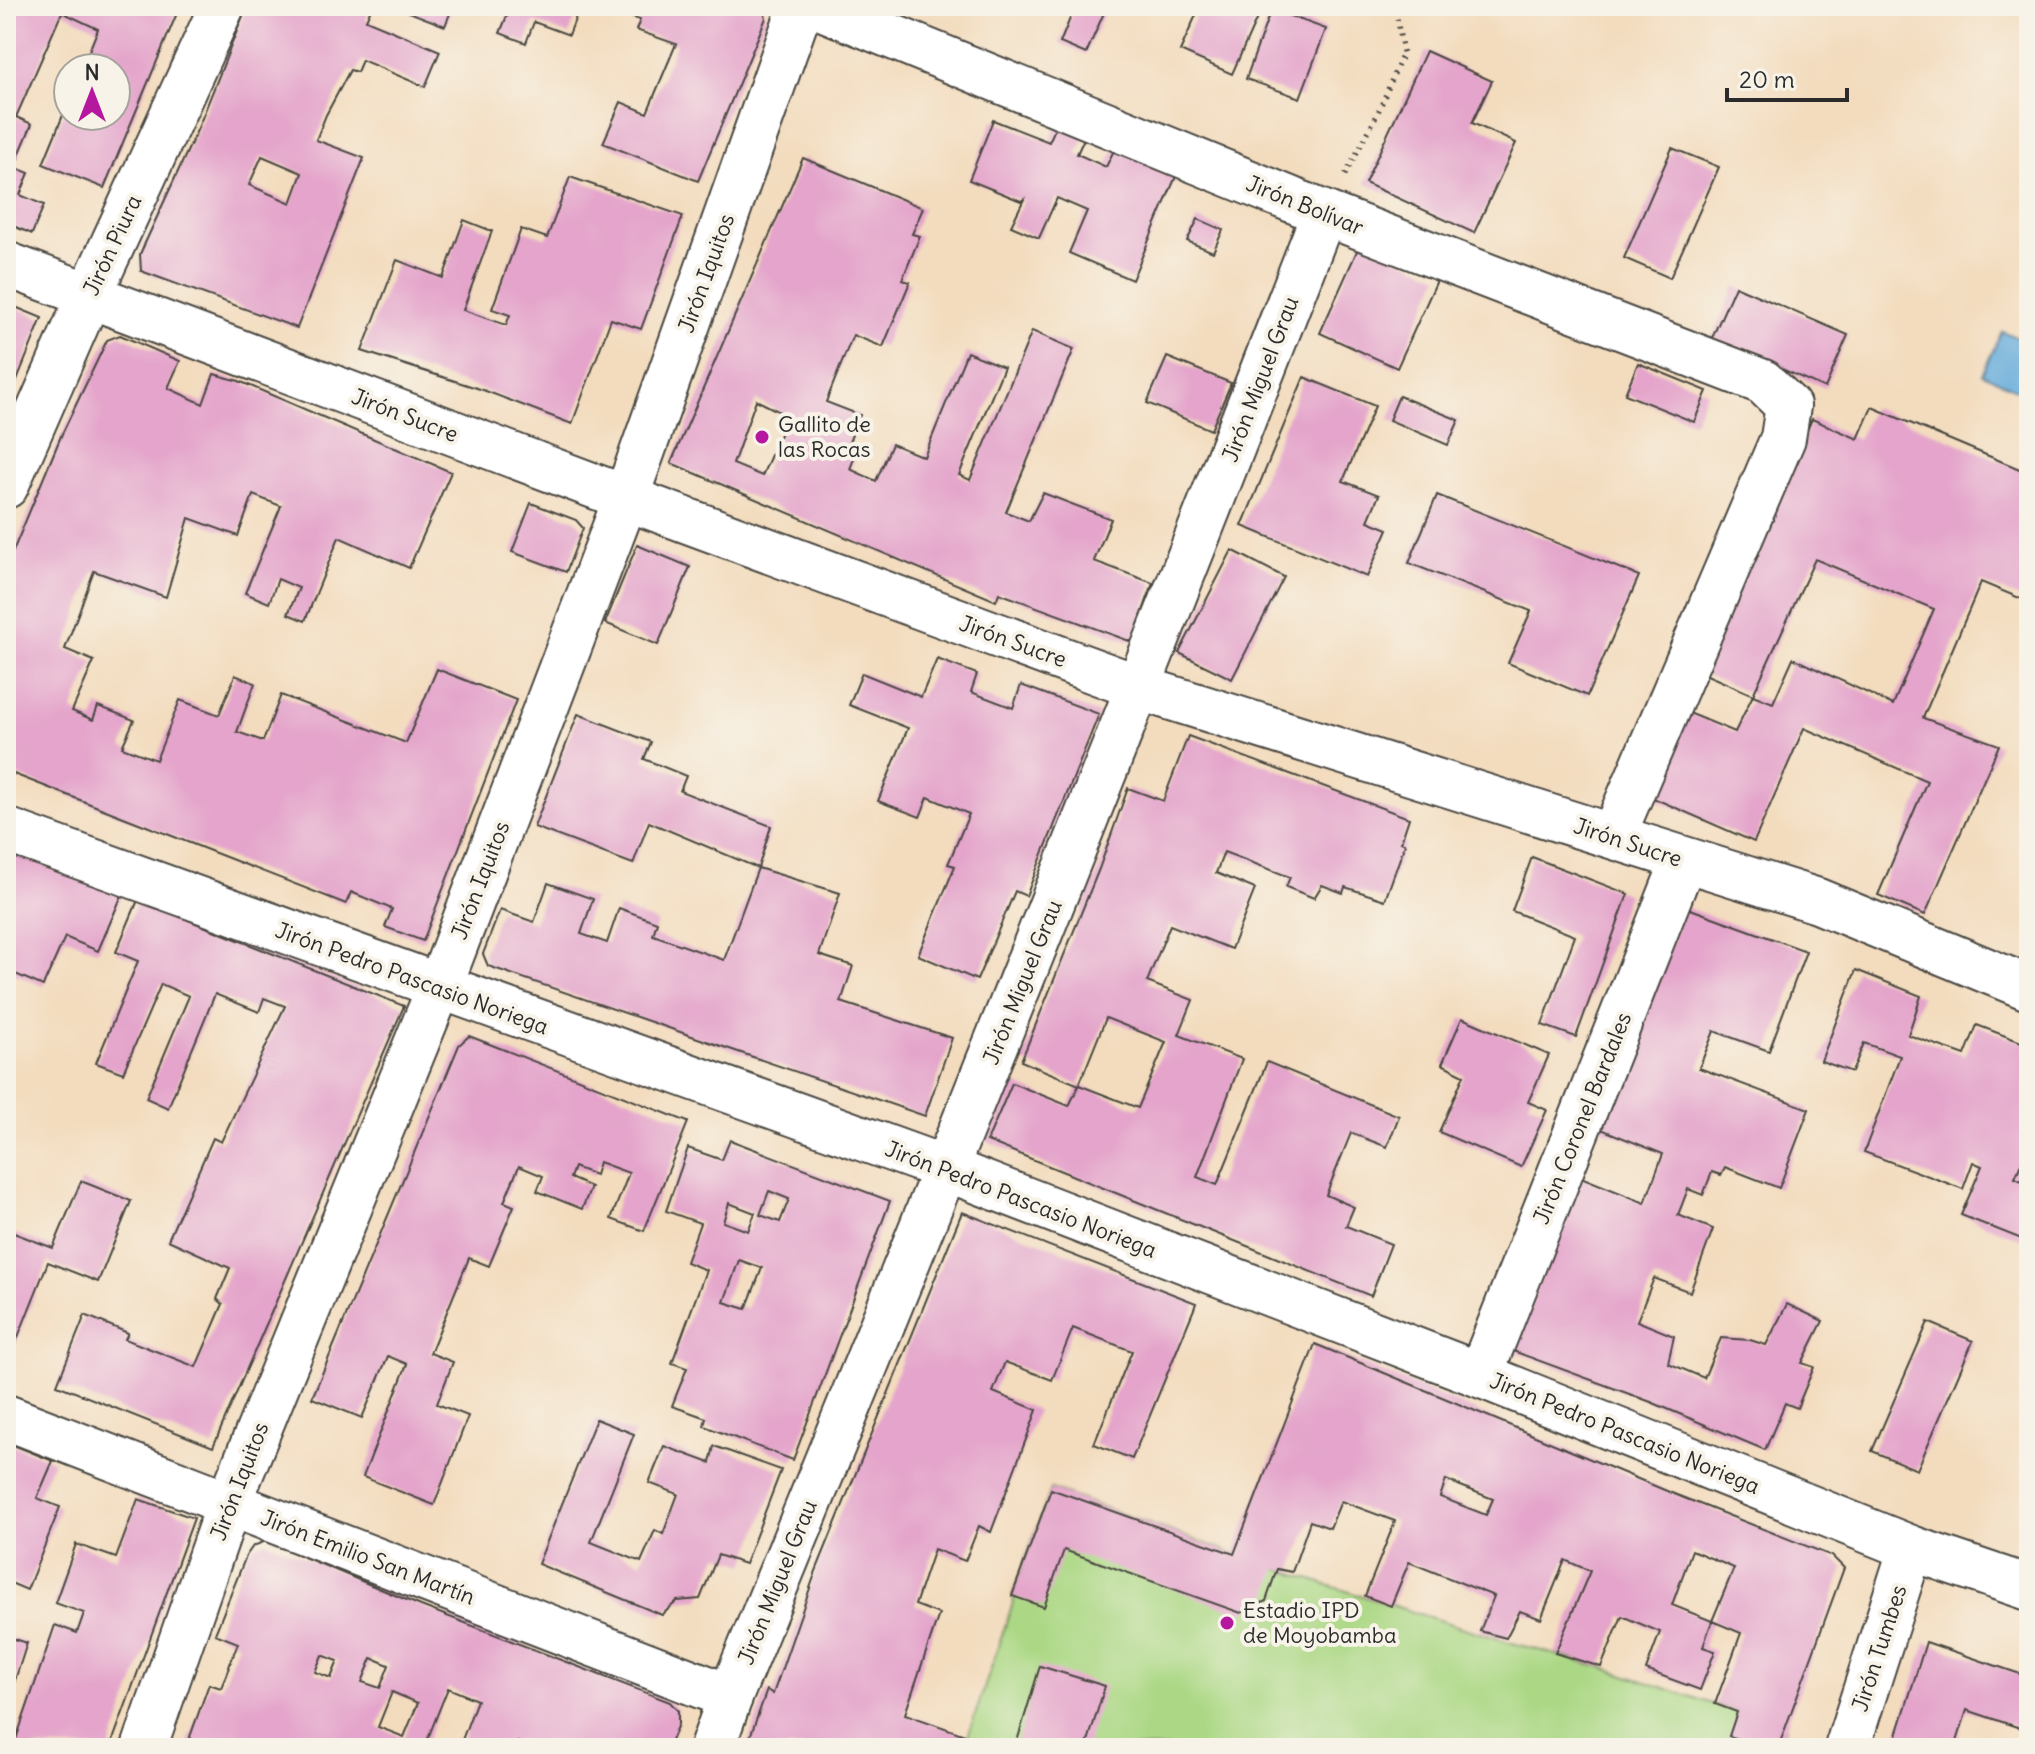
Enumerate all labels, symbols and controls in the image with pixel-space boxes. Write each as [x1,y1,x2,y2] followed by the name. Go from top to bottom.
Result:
[52,52,132,132] north arrow
[1727,52,1847,102] scale bar
[84,58,100,86] text: N
[1739,64,1795,94] text: 20 m
[1242,169,1368,241] street label: Jirón Bolívar
[77,190,147,300] street label: Jirón Piura
[672,210,740,336] street label: Jirón Iquitos
[1216,292,1304,466] street label: Jirón Miguel Grau
[348,382,462,448] street label: Jirón Sucre
[778,410,871,463] place label: Gallito de las Rocas
[753,428,771,446] marker: Gallito de las Rocas
[956,609,1070,673] street label: Jirón Sucre
[1571,811,1685,873] street label: Jirón Sucre
[445,817,515,943] street label: Jirón Iquitos
[976,895,1068,1068] street label: Jirón Miguel Grau
[272,916,552,1040] street label: Jirón Pedro Pascasio Noriega
[1527,1008,1637,1228] street label: Jirón Coronel Bardales
[881,1134,1161,1264] street label: Jirón Pedro Pascasio Noriega
[1486,1366,1764,1500] street label: Jirón Pedro Pascasio Noriega
[204,1418,274,1544] street label: Jirón Iquitos
[731,1495,823,1668] street label: Jirón Miguel Grau
[257,1503,479,1611] street label: Jirón Emilio San Martín
[1845,1581,1913,1715] street label: Jirón Tumbes
[1243,1596,1397,1649] place label: Estadio IPD de Moyobamba
[1218,1614,1236,1632] marker: Estadio IPD de Moyobamba

